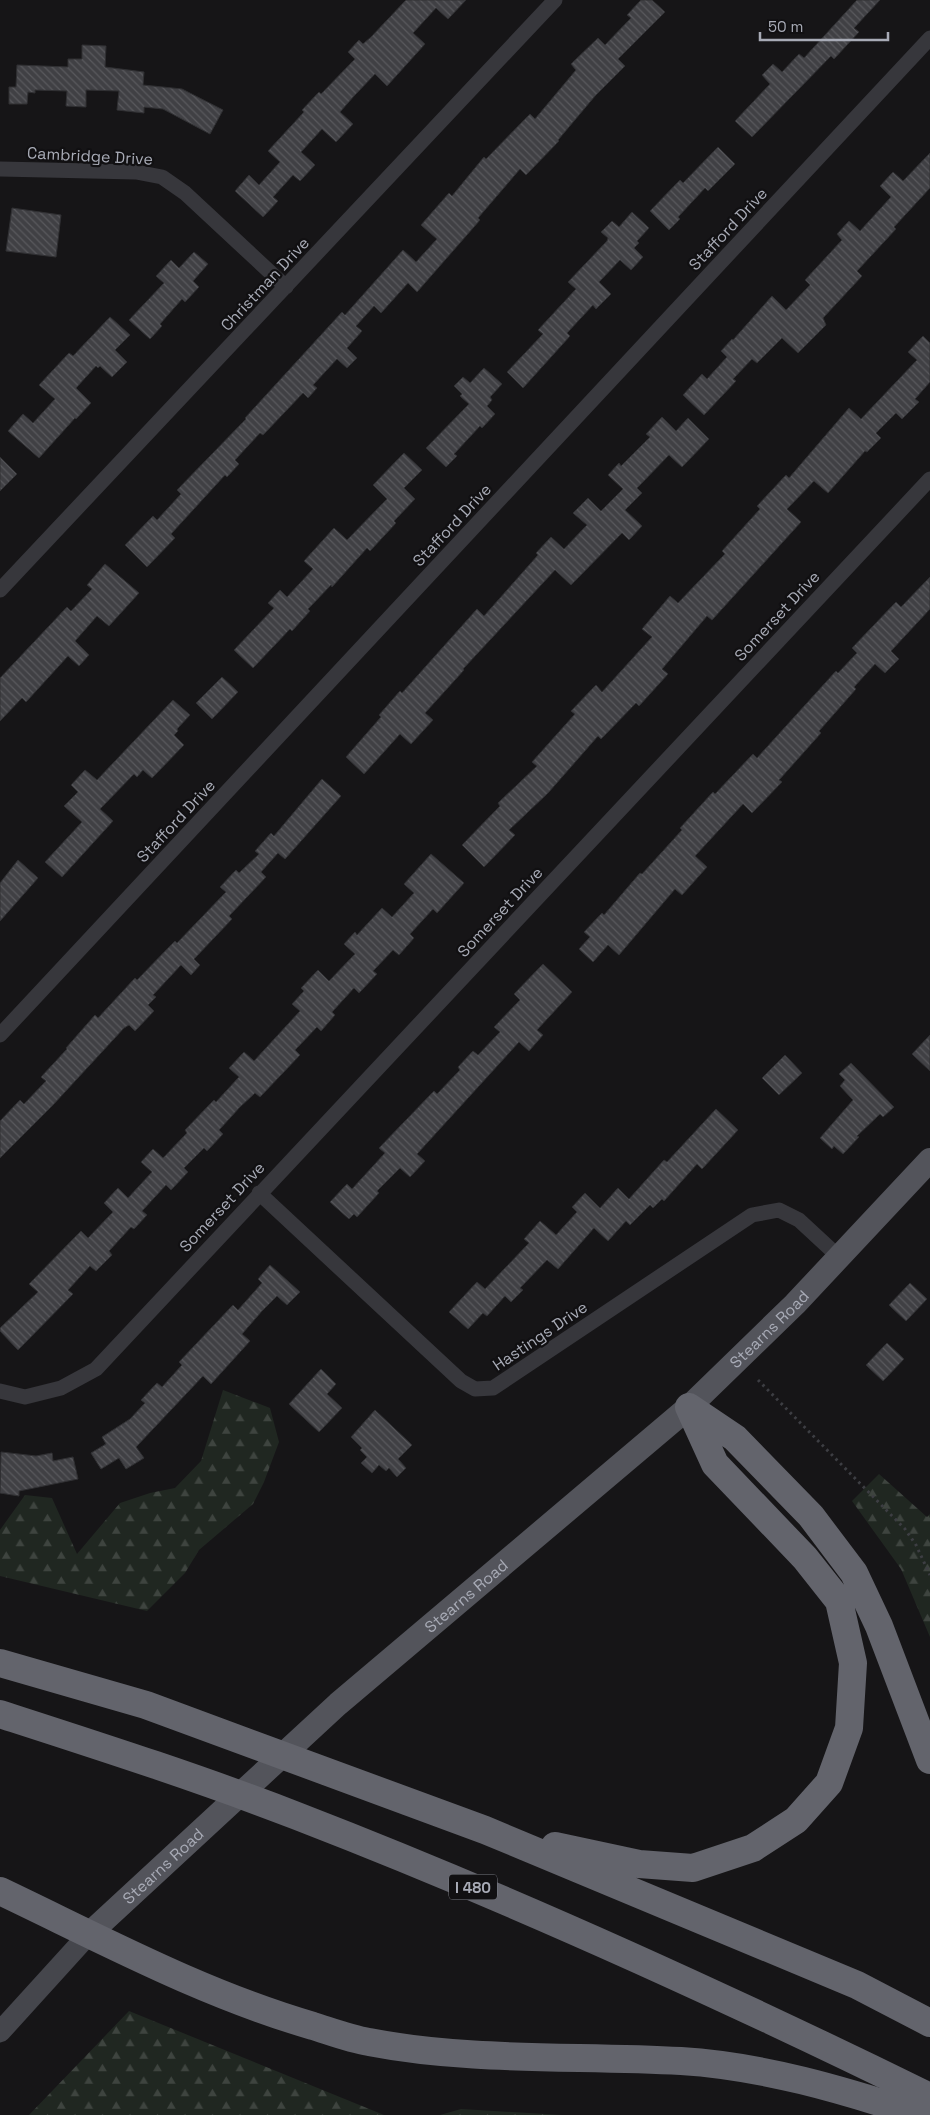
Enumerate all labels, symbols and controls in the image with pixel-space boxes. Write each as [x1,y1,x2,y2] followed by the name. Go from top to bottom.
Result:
[760,10,888,42] scale bar
[768,17,803,36] text: 50 m
[27,142,153,170] street label: Cambridge Drive
[684,183,772,275] street label: Stafford Drive
[216,233,314,335] street label: Christman Drive
[408,479,496,571] street label: Stafford Drive
[730,566,824,666] street label: Somerset Drive
[132,775,220,867] street label: Stafford Drive
[453,862,547,962] street label: Somerset Drive
[175,1157,269,1257] street label: Somerset Drive
[725,1285,813,1373] street label: Stearns Road
[488,1297,592,1375] street label: Hastings Drive
[420,1554,512,1637] street label: Stearns Road
[118,1823,208,1909] street label: Stearns Road
[449,1874,497,1900] road number: I 480

